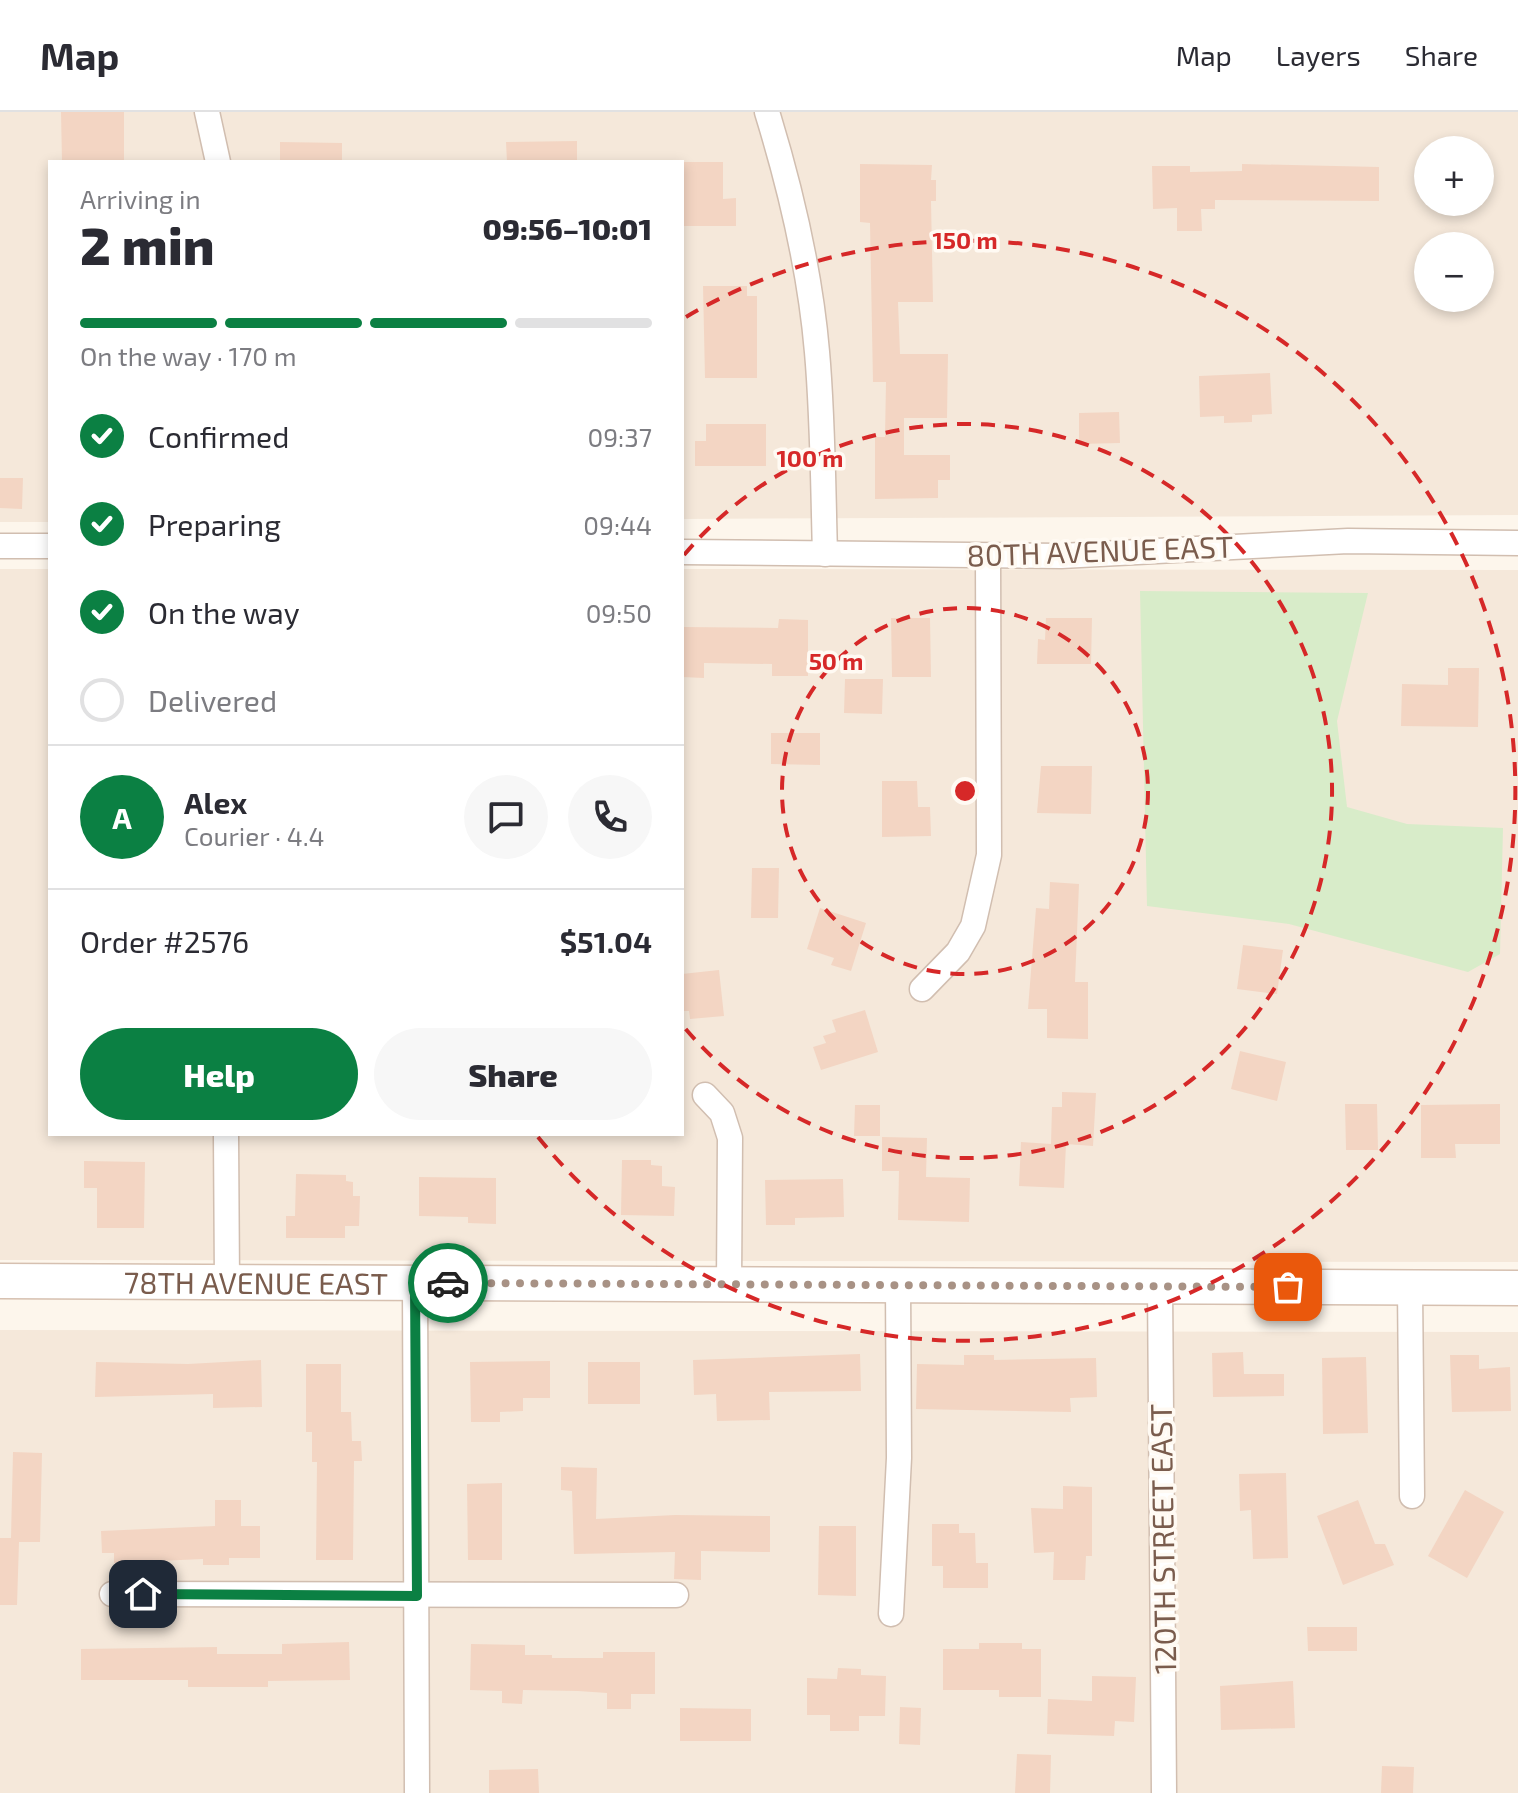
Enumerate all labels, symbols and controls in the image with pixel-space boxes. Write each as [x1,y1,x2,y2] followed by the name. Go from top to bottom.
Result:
[40,32,119,78] text: Map
[1176,38,1232,72] text: Map
[1276,38,1361,72] text: Layers
[1405,38,1478,72] text: Share
[1414,136,1494,312] map controls
[1414,136,1494,216] button: +
[80,183,201,214] text: Arriving in
[483,210,652,246] text: 09:56–10:01
[80,213,215,275] text: 2 min
[932,225,998,254] text: 150 m
[1414,232,1494,312] button: −
[80,340,297,371] text: On the way · 170 m
[80,414,124,458] icon: check
[148,418,289,454] text: Confirmed
[588,421,652,452] text: 09:37
[777,443,843,472] text: 100 m
[80,502,124,546] icon: check
[148,506,281,542] text: Preparing
[583,509,652,540] text: 09:44
[966,527,1234,573] street label: 80TH AVENUE EAST
[80,590,124,634] icon: check
[148,594,300,630] text: On the way
[586,597,652,628] text: 09:50
[809,646,863,675] text: 50 m
[148,682,277,718] text: Delivered
[464,775,548,859] button: chat
[568,775,652,859] button: phone
[951,777,979,805] centre of rings
[184,784,247,820] text: Alex
[112,799,132,835] text: A
[184,820,325,851] text: Courier · 4.4
[80,923,249,959] text: Order #2576
[560,923,652,959] text: $51.04
[80,1028,358,1120] button: Help
[374,1028,652,1120] button: Share
[408,1243,488,1323] courier
[1254,1253,1322,1321] pin
[426,1261,470,1305] icon: car
[124,1264,388,1301] street label: 78TH AVENUE EAST
[1266,1265,1310,1309] icon: bag
[1142,1403,1182,1675] street label: 120TH STREET EAST
[109,1560,177,1628] pin
[121,1572,165,1616] icon: home

